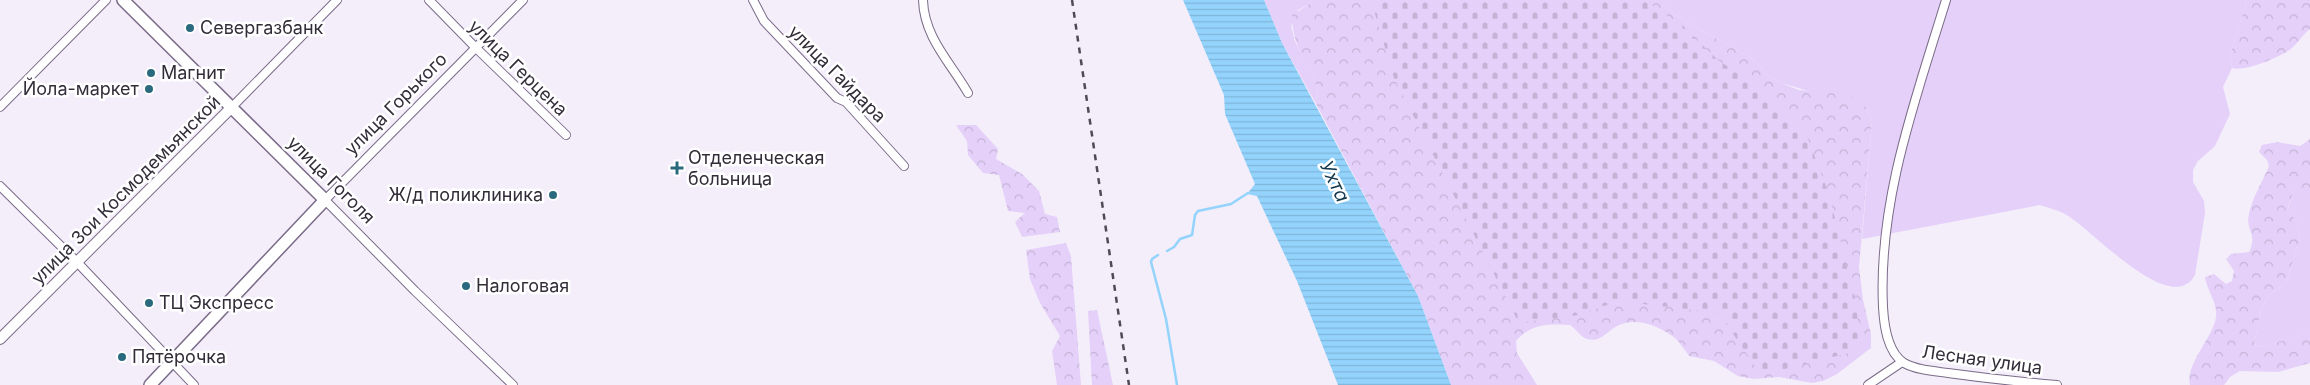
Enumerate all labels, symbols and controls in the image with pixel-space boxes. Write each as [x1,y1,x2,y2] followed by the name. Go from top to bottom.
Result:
[465,15,572,120] street label: улица Герцена
[200,17,324,38] place label: Севергазбанк
[784,21,890,127] street label: улица Гайдара
[184,22,196,34] marker: Севергазбанк
[340,48,451,159] street label: улица Горького
[161,62,226,83] place label: Магнит
[145,67,157,79] marker: Магнит
[23,77,140,99] place label: Йола-маркет
[143,83,155,95] marker: Йола-маркет
[27,91,224,288] street label: улица Зои Космодемьянской
[283,132,379,228] street label: улица Гоголя
[688,147,824,189] place label: Отделенческая больница
[1315,157,1355,206] water label: Ухта
[670,161,684,175] marker: Отделенческая больница
[389,184,543,205] place label: Ж/д поликлиника
[547,189,559,201] marker: Ж/д поликлиника
[476,275,569,296] place label: Налоговая
[460,280,472,292] marker: Налоговая
[159,292,274,313] place label: ТЦ Экспресс
[143,297,155,309] marker: ТЦ Экспресс
[1921,341,2044,378] street label: Лесная улица
[132,346,226,367] place label: Пятёрочка
[116,351,128,363] marker: Пятёрочка

